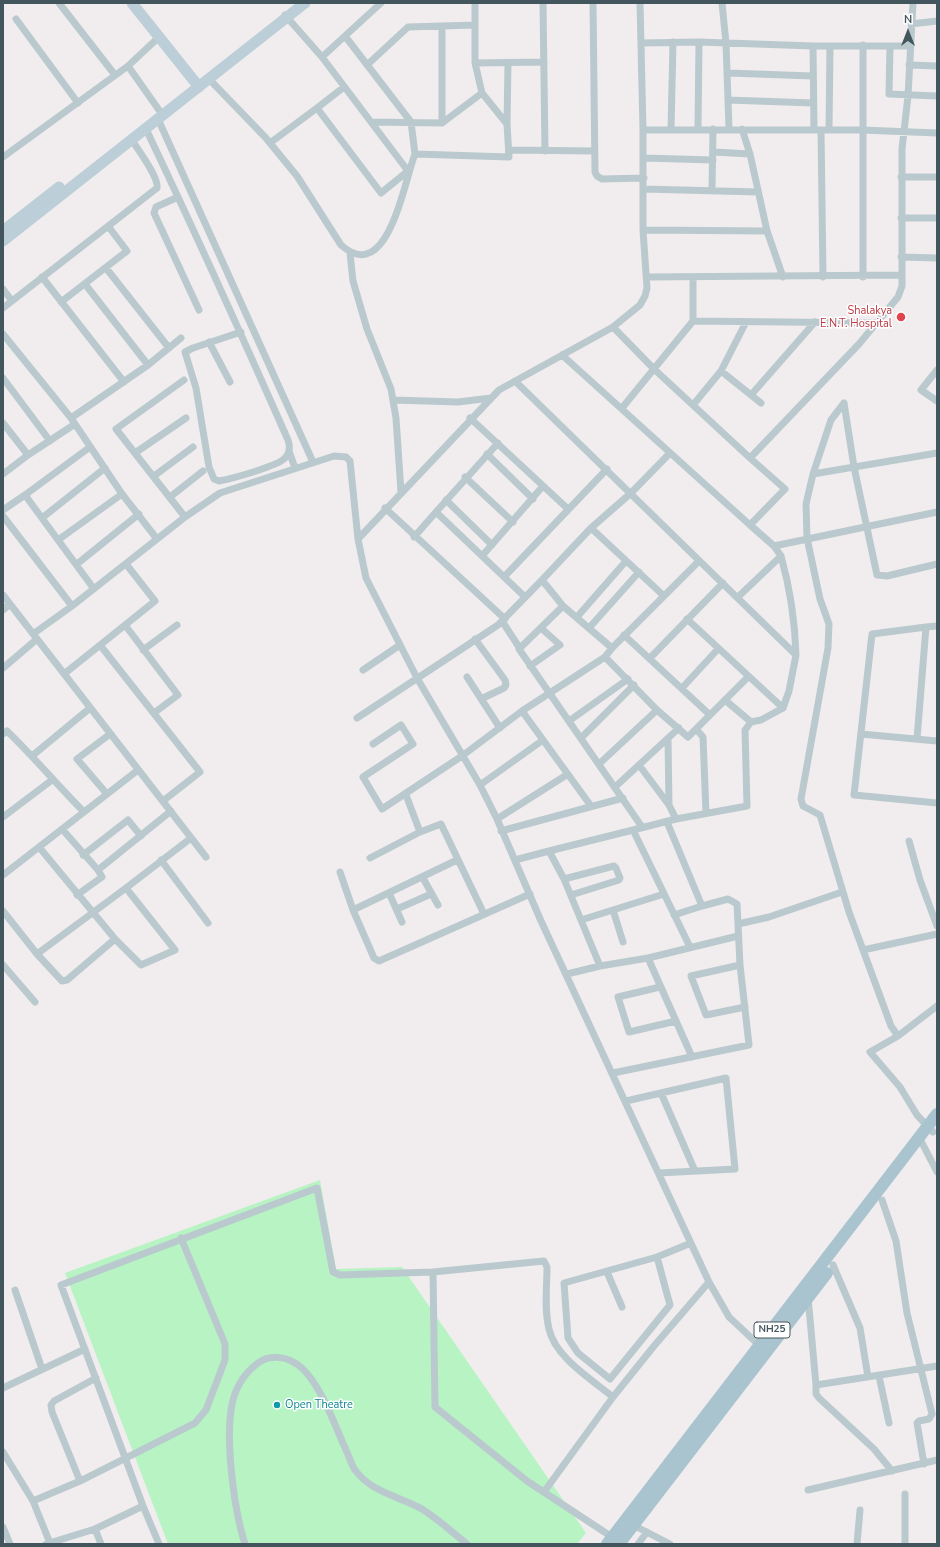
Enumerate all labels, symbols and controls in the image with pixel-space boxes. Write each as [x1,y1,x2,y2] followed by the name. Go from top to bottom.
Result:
[888,12,928,52] north arrow
[904,12,912,27] text: N
[820,304,892,330] place label: Shalakya E.N.T. Hospital
[895,311,907,323] marker: Shalakya E.N.T. Hospital
[754,1322,790,1338] road number: NH25
[285,1398,353,1412] place label: Open Theatre
[272,1400,282,1410] marker: Open Theatre

